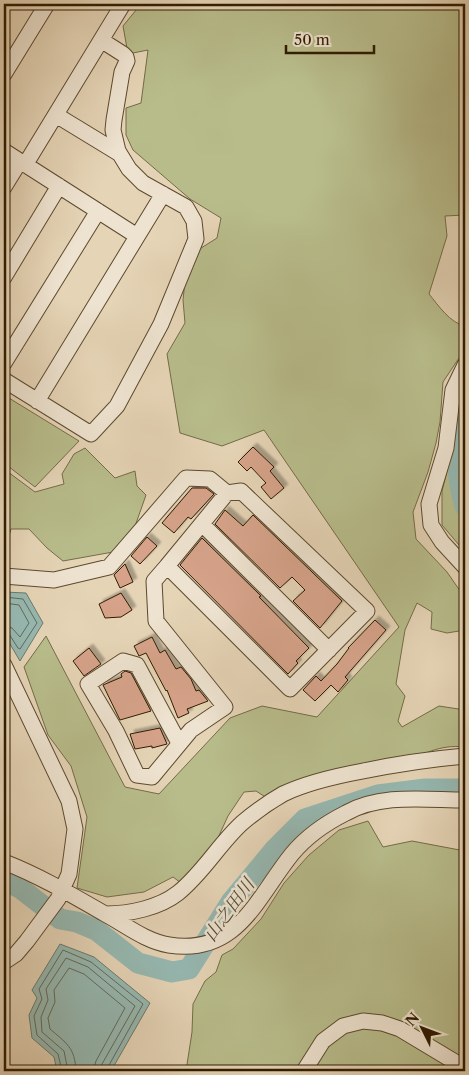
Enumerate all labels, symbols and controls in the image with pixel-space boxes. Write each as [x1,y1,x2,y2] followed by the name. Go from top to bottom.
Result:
[286,22,374,54] scale bar
[294,30,330,49] text: 50 m
[199,873,260,946] water label: 山之田川
[396,1002,446,1052] north arrow
[402,1009,423,1030] text: N

